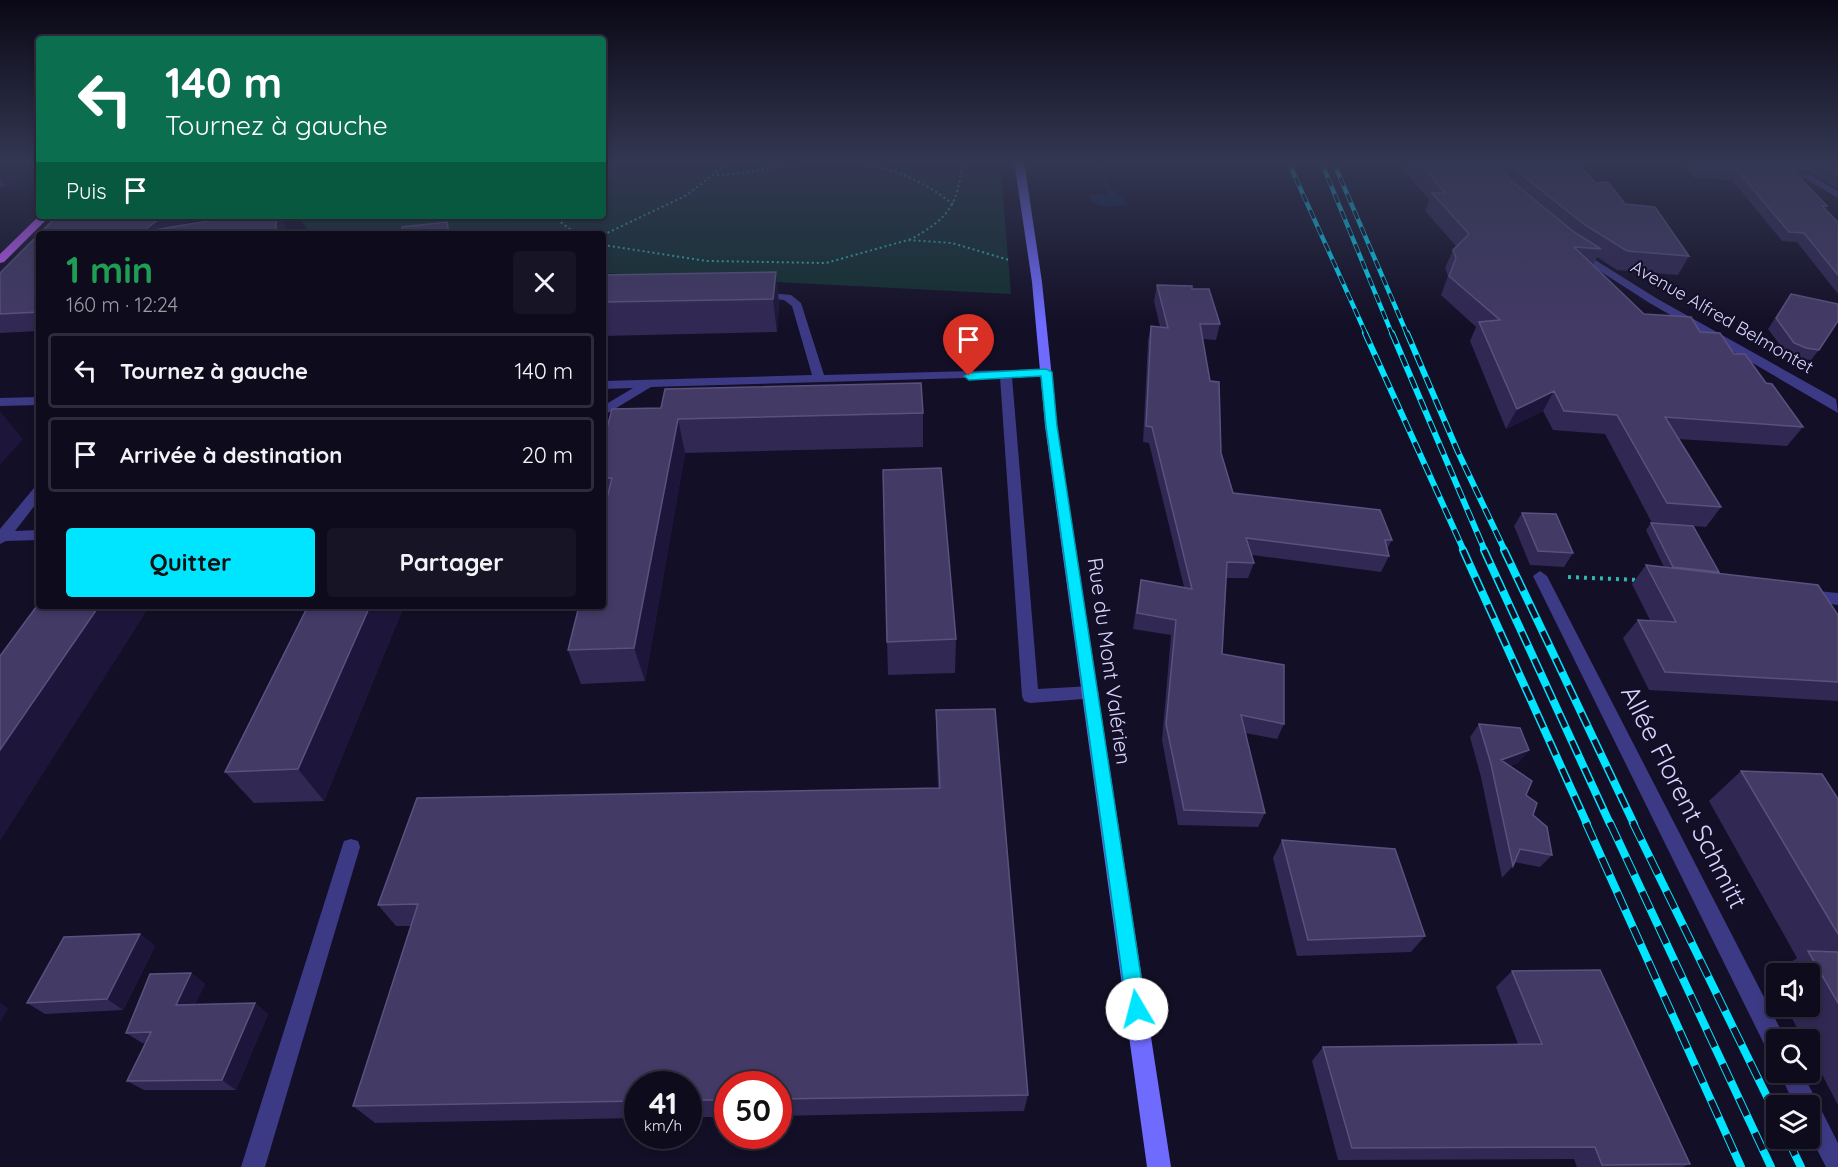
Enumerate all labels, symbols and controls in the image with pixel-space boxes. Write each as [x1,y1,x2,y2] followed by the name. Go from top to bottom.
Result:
[165,56,282,109] text: 140 m
[66,60,144,138] icon: left
[165,108,388,142] text: Tournez à gauche
[119,174,152,207] icon: arrive
[66,177,107,205] text: Puis
[66,247,153,292] text: 1 min
[513,251,576,314] button: close
[1627,255,1818,378] street label: Avenue Alfred Belmontet
[66,292,178,317] text: 160 m · 12:24
[943,314,994,376] pin
[952,323,985,356] icon: arrive
[69,354,102,387] icon: left
[120,357,308,385] text: Tournez à gauche
[514,357,573,385] text: 140 m
[69,438,102,471] icon: arrive
[120,441,342,469] text: Arrivée à destination
[522,441,573,469] text: 20 m
[66,528,315,597] button: Quitter
[327,528,576,597] button: Partager
[1083,556,1137,766] street label: Rue du Mont Valérien
[1614,680,1755,914] street label: Allée Florent Schmitt
[1766,963,1820,1149] map controls
[1766,963,1820,1017] button: sound
[1105,977,1169,1041] position arrow
[1766,1029,1820,1083] button: search
[714,1071,792,1149] speed limit sign: 50
[649,1084,677,1122] text: 41
[1766,1095,1820,1149] button: layers
[644,1116,682,1135] text: km/h

